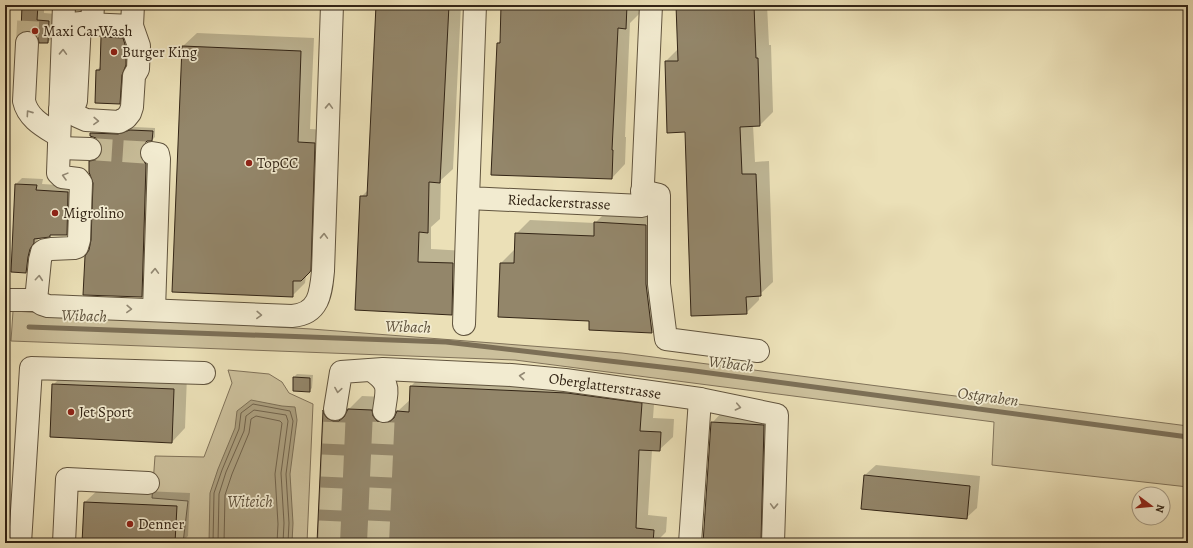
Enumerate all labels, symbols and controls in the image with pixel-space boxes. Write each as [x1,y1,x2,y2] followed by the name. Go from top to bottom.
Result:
[43,21,133,41] place label: Maxi CarWash
[30,26,40,36] marker: Maxi CarWash
[122,42,198,62] place label: Burger King
[109,47,119,57] marker: Burger King
[58,49,67,55] one-way arrow
[325,103,333,109] one-way arrow
[27,110,34,117] one-way arrow
[93,117,99,125] one-way arrow
[257,153,298,173] place label: TopCC
[244,158,254,168] marker: TopCC
[62,173,69,181] one-way arrow
[507,189,611,215] street label: Riedackerstrasse
[63,203,124,223] place label: Migrolino
[50,208,60,218] marker: Migrolino
[320,233,329,239] one-way arrow
[151,268,159,274] one-way arrow
[34,275,43,281] one-way arrow
[61,304,107,328] water label: Wibach
[126,305,132,314] one-way arrow
[256,310,262,319] one-way arrow
[385,315,431,339] water label: Wibach
[707,350,755,378] water label: Wibach
[547,368,663,404] street label: Oberglatterstrasse
[519,372,525,381] one-way arrow
[956,382,1020,412] water label: Ostgraben
[334,387,343,393] one-way arrow
[79,402,132,422] place label: Jet Sport
[735,402,741,410] one-way arrow
[66,407,76,417] marker: Jet Sport
[1131,486,1171,526] north arrow
[227,491,273,513] water label: Witeich
[770,503,778,509] one-way arrow
[1152,503,1168,515] text: N
[138,514,184,534] place label: Denner
[125,519,135,529] marker: Denner

